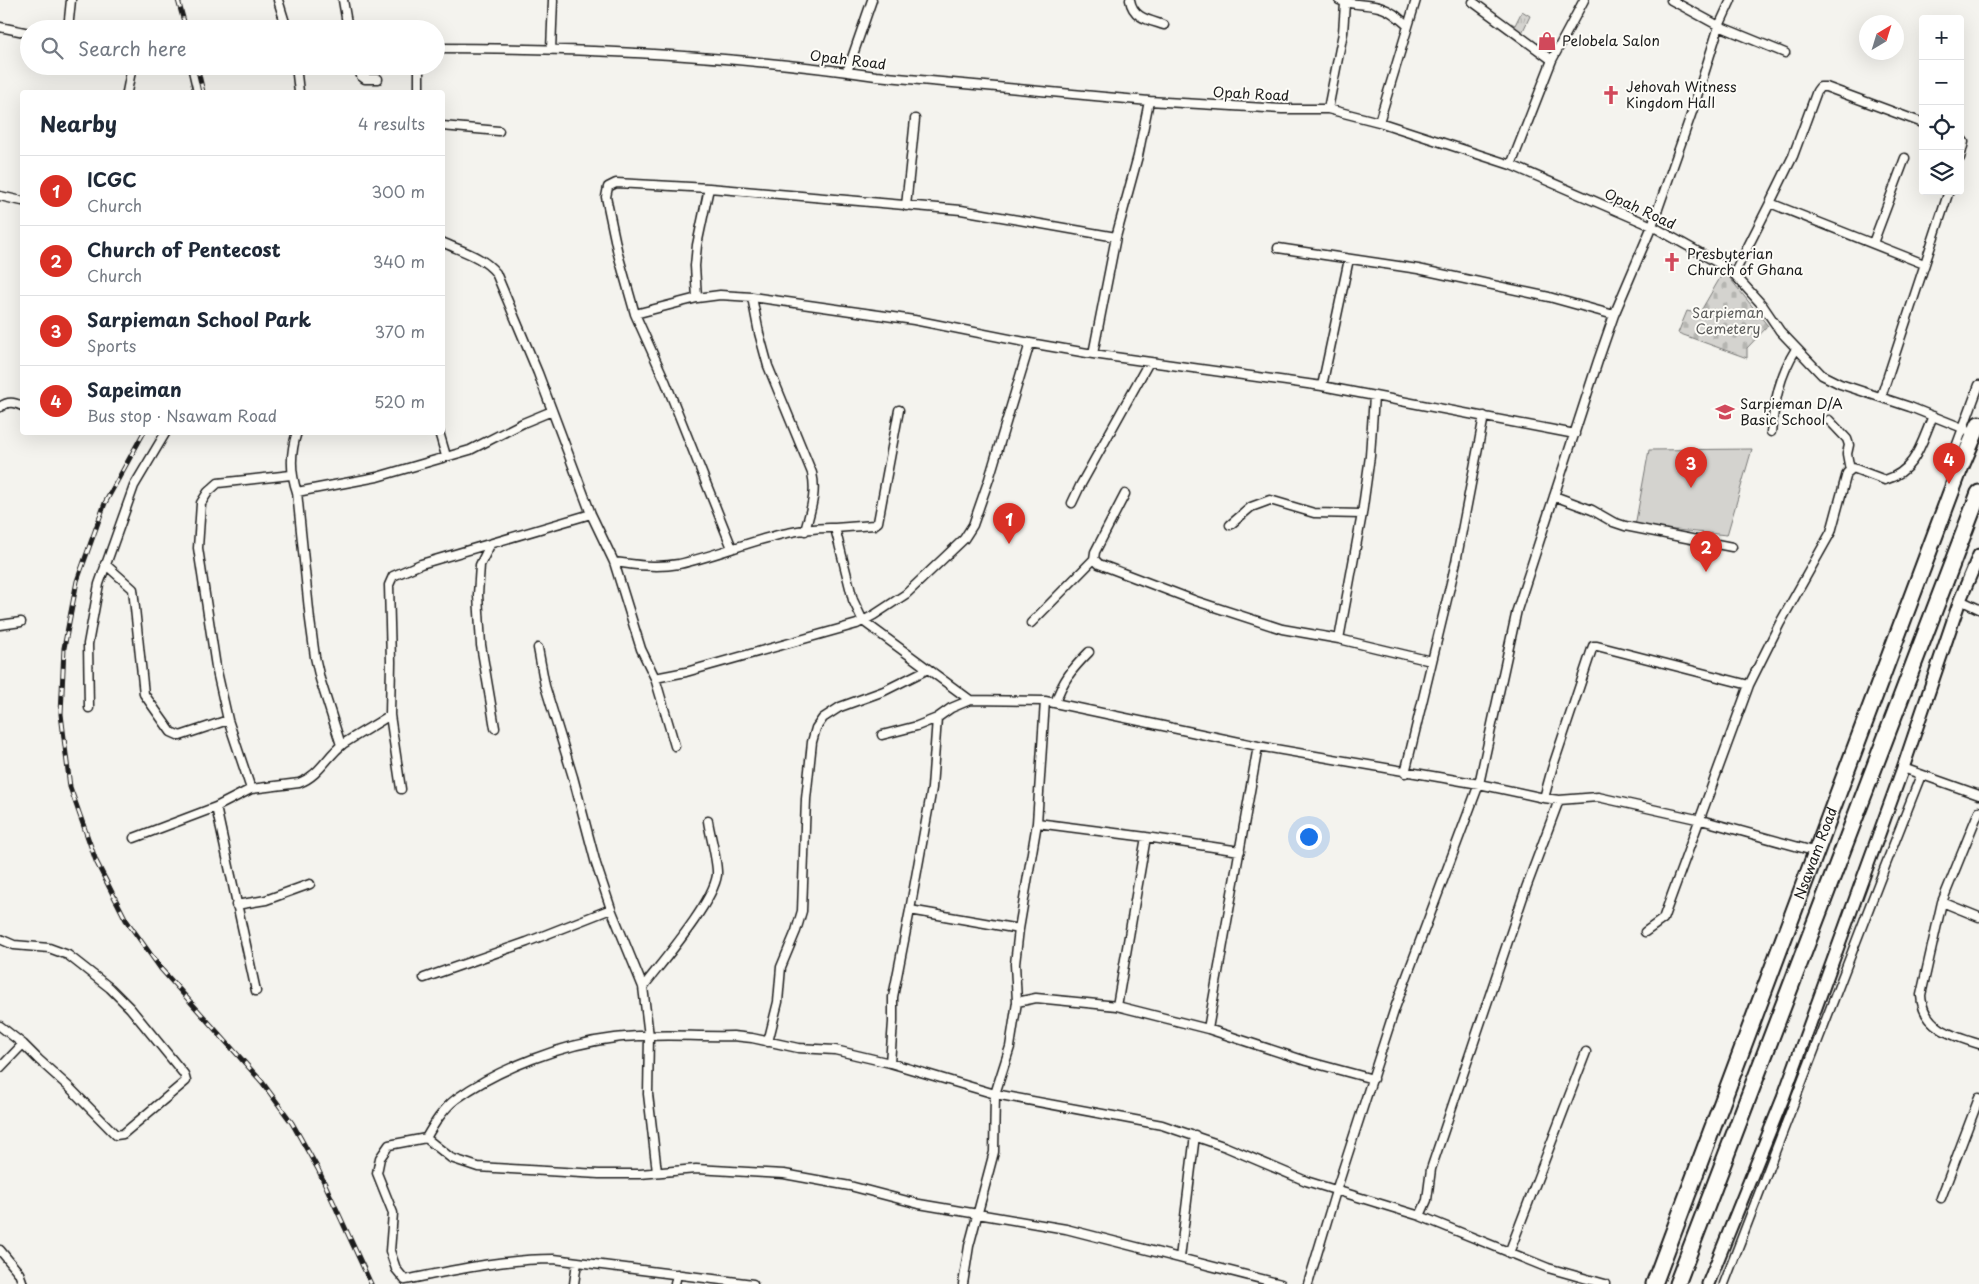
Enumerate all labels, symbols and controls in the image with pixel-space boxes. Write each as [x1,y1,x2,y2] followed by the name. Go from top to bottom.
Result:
[1859,15,1904,60] north arrow
[1919,15,1964,195] map controls
[1919,15,1964,60] button: +
[20,20,445,75] search box
[1536,30,1558,52] shop icon: Pelobela Salon
[1562,30,1660,51] place label: Pelobela Salon
[38,34,66,62] icon: search
[78,34,187,62] text: Search here
[809,44,887,75] street label: Opah Road
[1919,60,1964,105] button: −
[1626,76,1737,113] place label: Jehovah Witness Kingdom Hall
[1212,81,1290,106] street label: Opah Road
[1600,84,1622,106] church icon: Jehovah Witness Kingdom Hall
[1919,105,1964,150] button: locate
[40,107,117,139] text: Nearby
[358,111,425,135] text: 4 results
[1919,150,1964,195] button: layers
[87,165,137,193] text: ICGC
[52,179,60,203] text: 1
[371,179,425,203] text: 300 m
[1601,183,1679,234] street label: Opah Road
[87,193,142,217] text: Church
[87,235,281,263] text: Church of Pentecost
[1687,243,1803,280] place label: Presbyterian Church of Ghana
[50,249,62,273] text: 2
[373,249,425,273] text: 340 m
[1661,251,1683,273] church icon: Presbyterian Church of Ghana
[87,263,142,287] text: Church
[1692,302,1764,339] park label: Sarpieman Cemetery
[87,305,311,333] text: Sarpieman School Park
[51,319,61,343] text: 3
[375,319,425,343] text: 370 m
[87,333,136,357] text: Sports
[87,375,182,403] text: Sapeiman
[51,389,61,413] text: 4
[374,389,425,413] text: 520 m
[1740,393,1843,430] place label: Sarpieman D/A Basic School
[1714,401,1736,423] school or university icon: Sarpieman D/A Basic School
[87,403,277,427] text: Bus stop · Nsawam Road
[1933,443,1965,484] pin: 4
[1675,447,1707,488] pin: 3
[993,503,1025,544] pin: 1
[1690,531,1722,572] pin: 2
[1788,804,1842,902] street label: Nsawam Road
[1296,824,1322,850] your location

